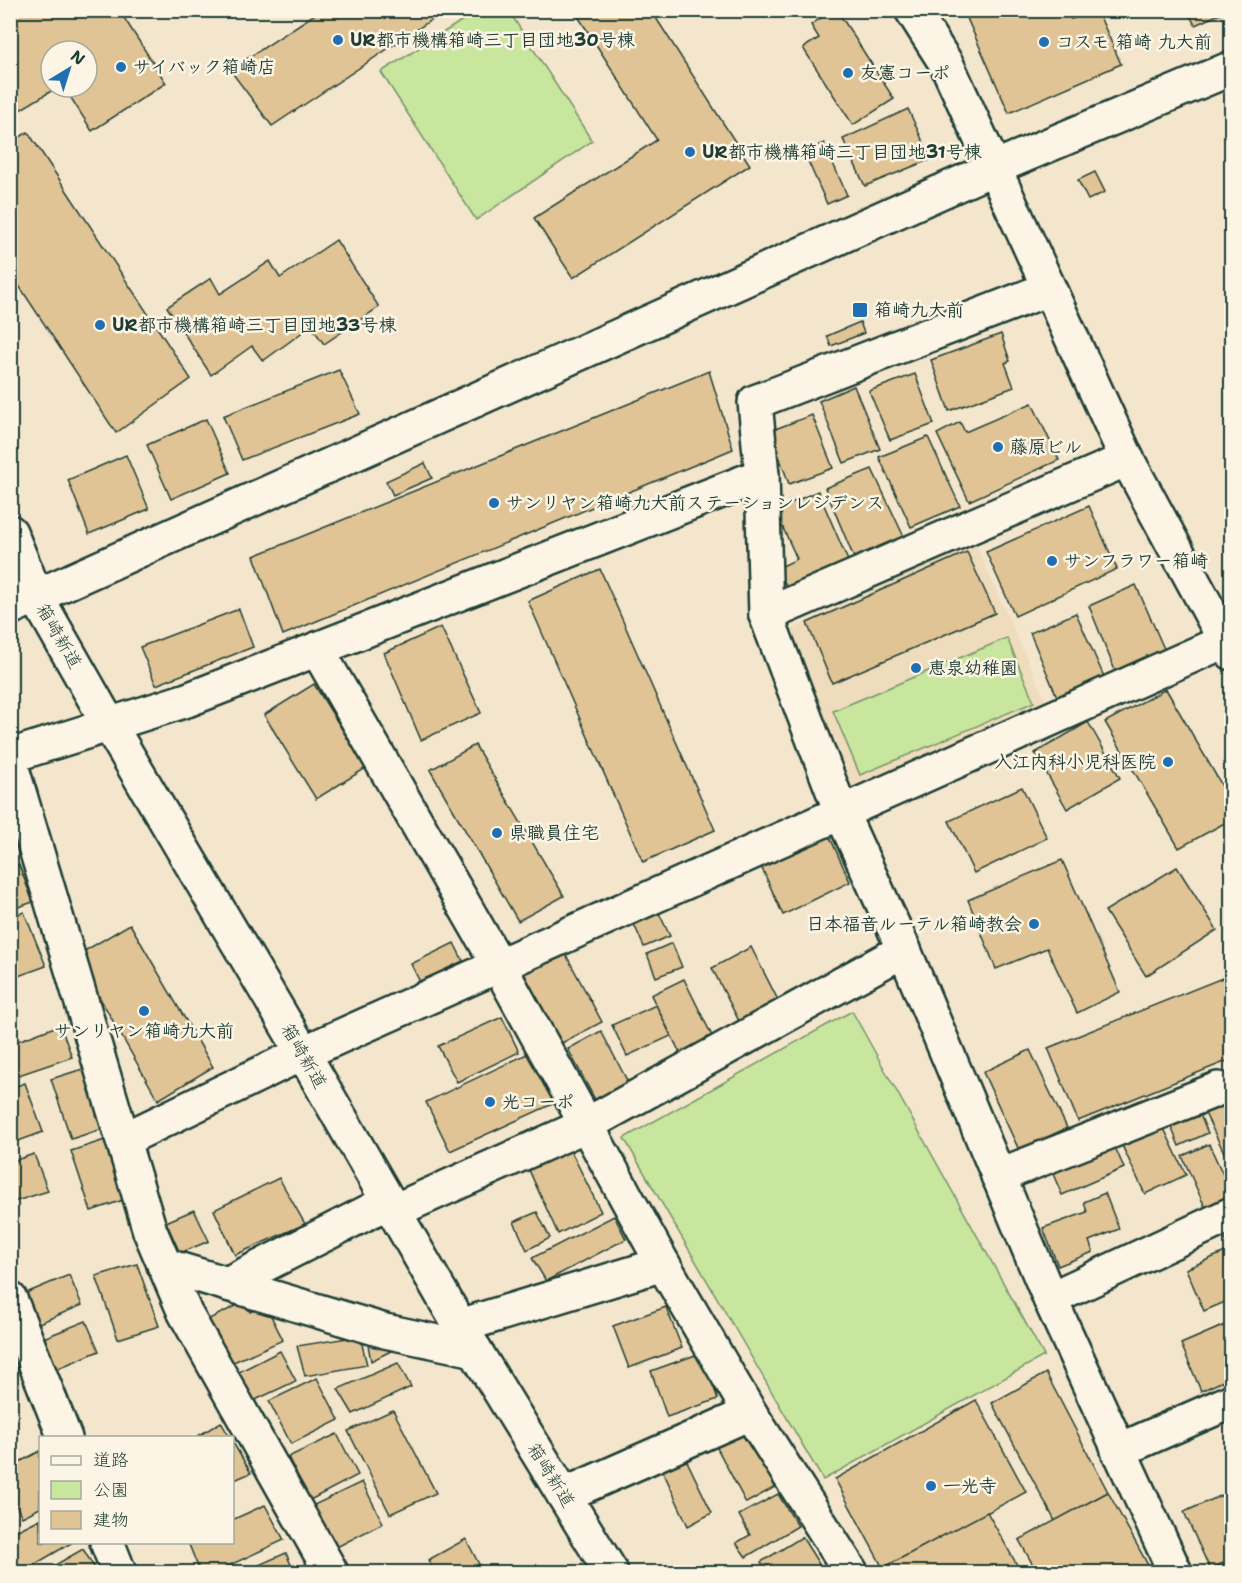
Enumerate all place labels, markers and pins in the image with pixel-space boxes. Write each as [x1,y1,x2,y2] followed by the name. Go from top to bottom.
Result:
[350,28,635,52] place label: UR都市機構箱崎三丁目団地30号棟
[1056,30,1212,54] place label: コスモ 箱崎 九大前
[331,33,345,47] marker: UR都市機構箱崎三丁目団地30号棟
[1037,35,1051,49] marker: コスモ 箱崎 九大前
[133,55,276,79] place label: サイバック箱崎店
[114,60,128,74] marker: サイバック箱崎店
[860,61,950,85] place label: 友憲コーポ
[841,66,855,80] marker: 友憲コーポ
[702,140,982,164] place label: UR都市機構箱崎三丁目団地31号棟
[683,145,697,159] marker: UR都市機構箱崎三丁目団地31号棟
[874,298,964,322] place label: 箱崎九大前
[851,301,869,319] marker: 箱崎九大前
[112,313,396,337] place label: UR都市機構箱崎三丁目団地33号棟
[93,318,107,332] marker: UR都市機構箱崎三丁目団地33号棟
[1010,435,1082,459] place label: 藤原ビル
[991,440,1005,454] marker: 藤原ビル
[506,491,884,515] place label: サンリヤン箱崎九大前ステーションレジデンス
[487,496,501,510] marker: サンリヤン箱崎九大前ステーションレジデンス
[1064,549,1208,573] place label: サンフラワー箱崎
[1045,554,1059,568] marker: サンフラワー箱崎
[928,656,1018,680] place label: 恵泉幼稚園
[909,661,923,675] marker: 恵泉幼稚園
[994,750,1156,774] place label: 入江内科小児科医院
[1161,755,1175,769] marker: 入江内科小児科医院
[509,821,599,845] place label: 県職員住宅
[490,826,504,840] marker: 県職員住宅
[806,912,1022,936] place label: 日本福音ルーテル箱崎教会
[1027,917,1041,931] marker: 日本福音ルーテル箱崎教会
[137,1004,151,1018] marker: サンリヤン箱崎九大前
[54,1019,234,1043] place label: サンリヤン箱崎九大前
[502,1090,574,1114] place label: 光コーポ
[483,1095,497,1109] marker: 光コーポ
[943,1474,997,1498] place label: 一光寺
[924,1479,938,1493] marker: 一光寺

